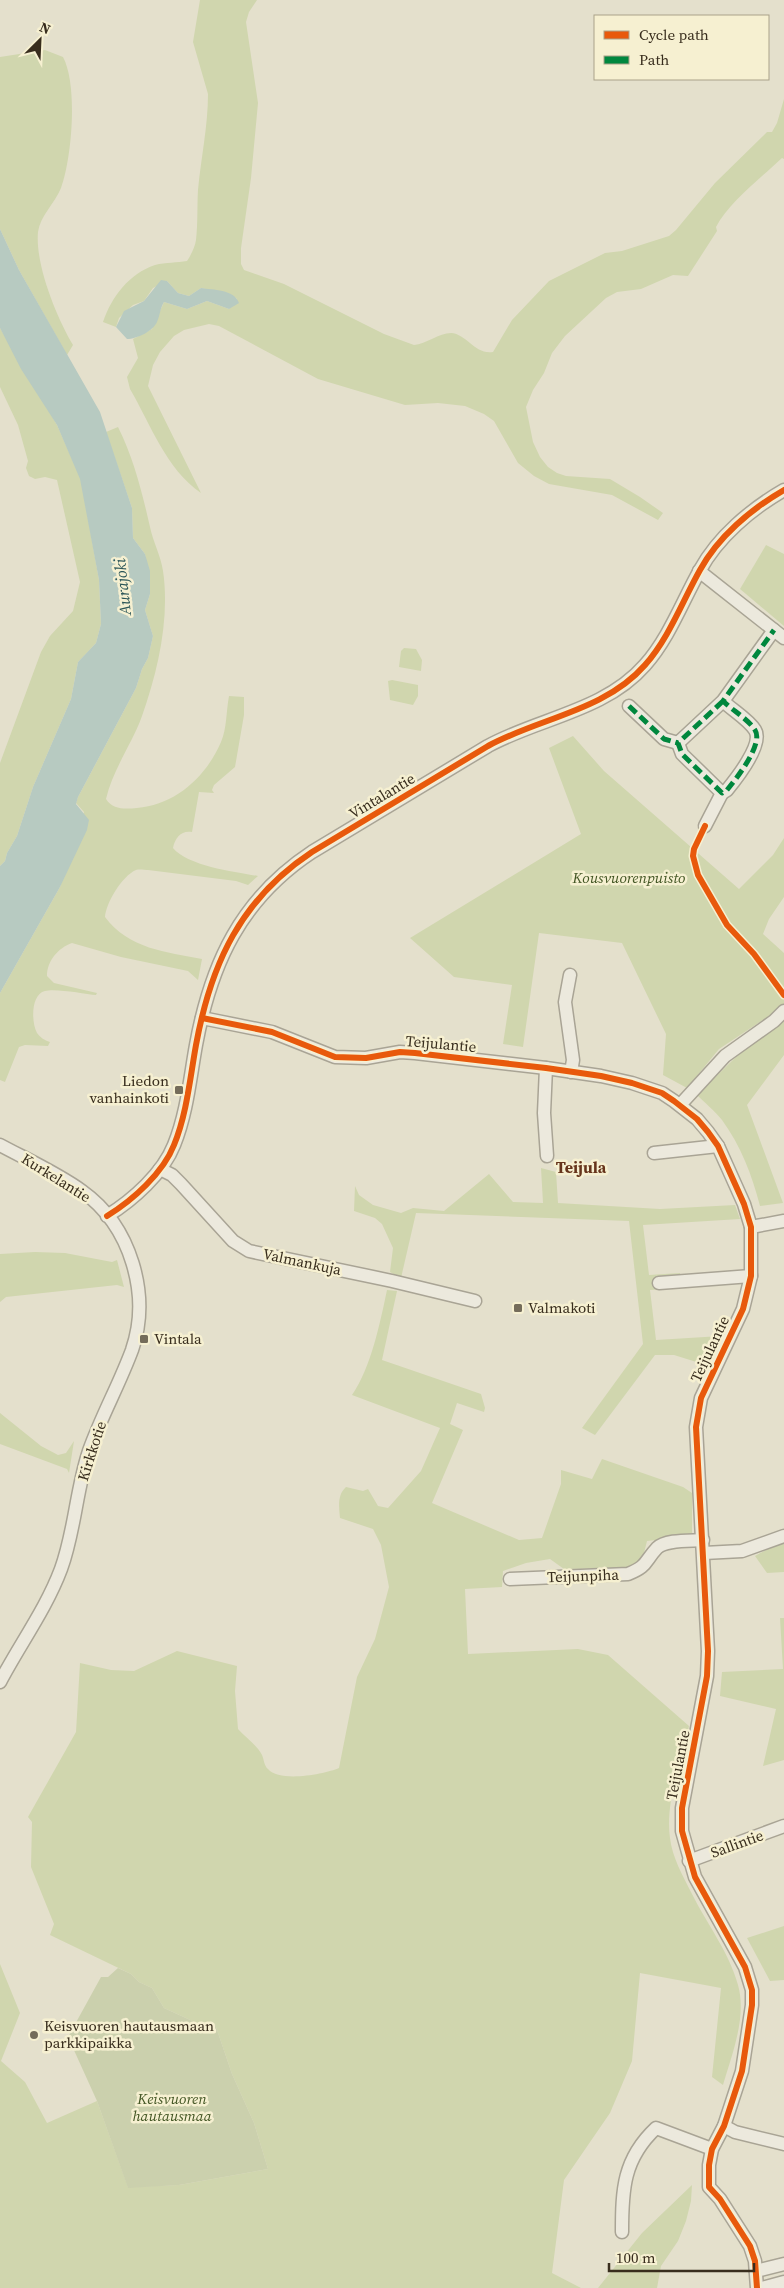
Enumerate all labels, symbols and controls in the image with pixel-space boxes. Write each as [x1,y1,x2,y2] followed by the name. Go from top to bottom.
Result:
[15,15,65,65] north arrow
[594,15,769,80] legend
[37,17,54,39] text: N
[639,24,709,45] text: Cycle path
[639,49,669,70] text: Path
[108,557,136,618] water label: Aurajoki
[345,767,419,824] street label: Vintalantie
[572,867,685,888] park label: Kousvuorenpuisto
[405,1030,478,1057] street label: Teijulantie
[89,1070,169,1108] place label: Liedon vanhainkoti
[173,1084,185,1096] marker: Liedon vanhainkoti
[18,1148,95,1207] street label: Kurkelantie
[556,1156,607,1178] district label: Teijula
[261,1243,344,1280] street label: Valmankuja
[528,1297,596,1318] place label: Valmakoti
[512,1302,524,1314] marker: Valmakoti
[685,1312,734,1385] street label: Teijulantie
[154,1328,202,1349] place label: Vintala
[138,1333,150,1345] marker: Vintala
[72,1418,111,1484] street label: Kirkkotie
[547,1564,620,1587] street label: Teijunpiha
[660,1728,695,1802] street label: Teijulantie
[708,1824,766,1863] street label: Sallintie
[44,2015,214,2053] place label: Keisvuoren hautausmaan parkkipaikka
[28,2029,40,2041] marker: Keisvuoren hautausmaan parkkipaikka
[132,2088,212,2126] park label: Keisvuoren hautausmaa
[609,2240,754,2272] scale bar
[616,2247,656,2268] text: 100 m

